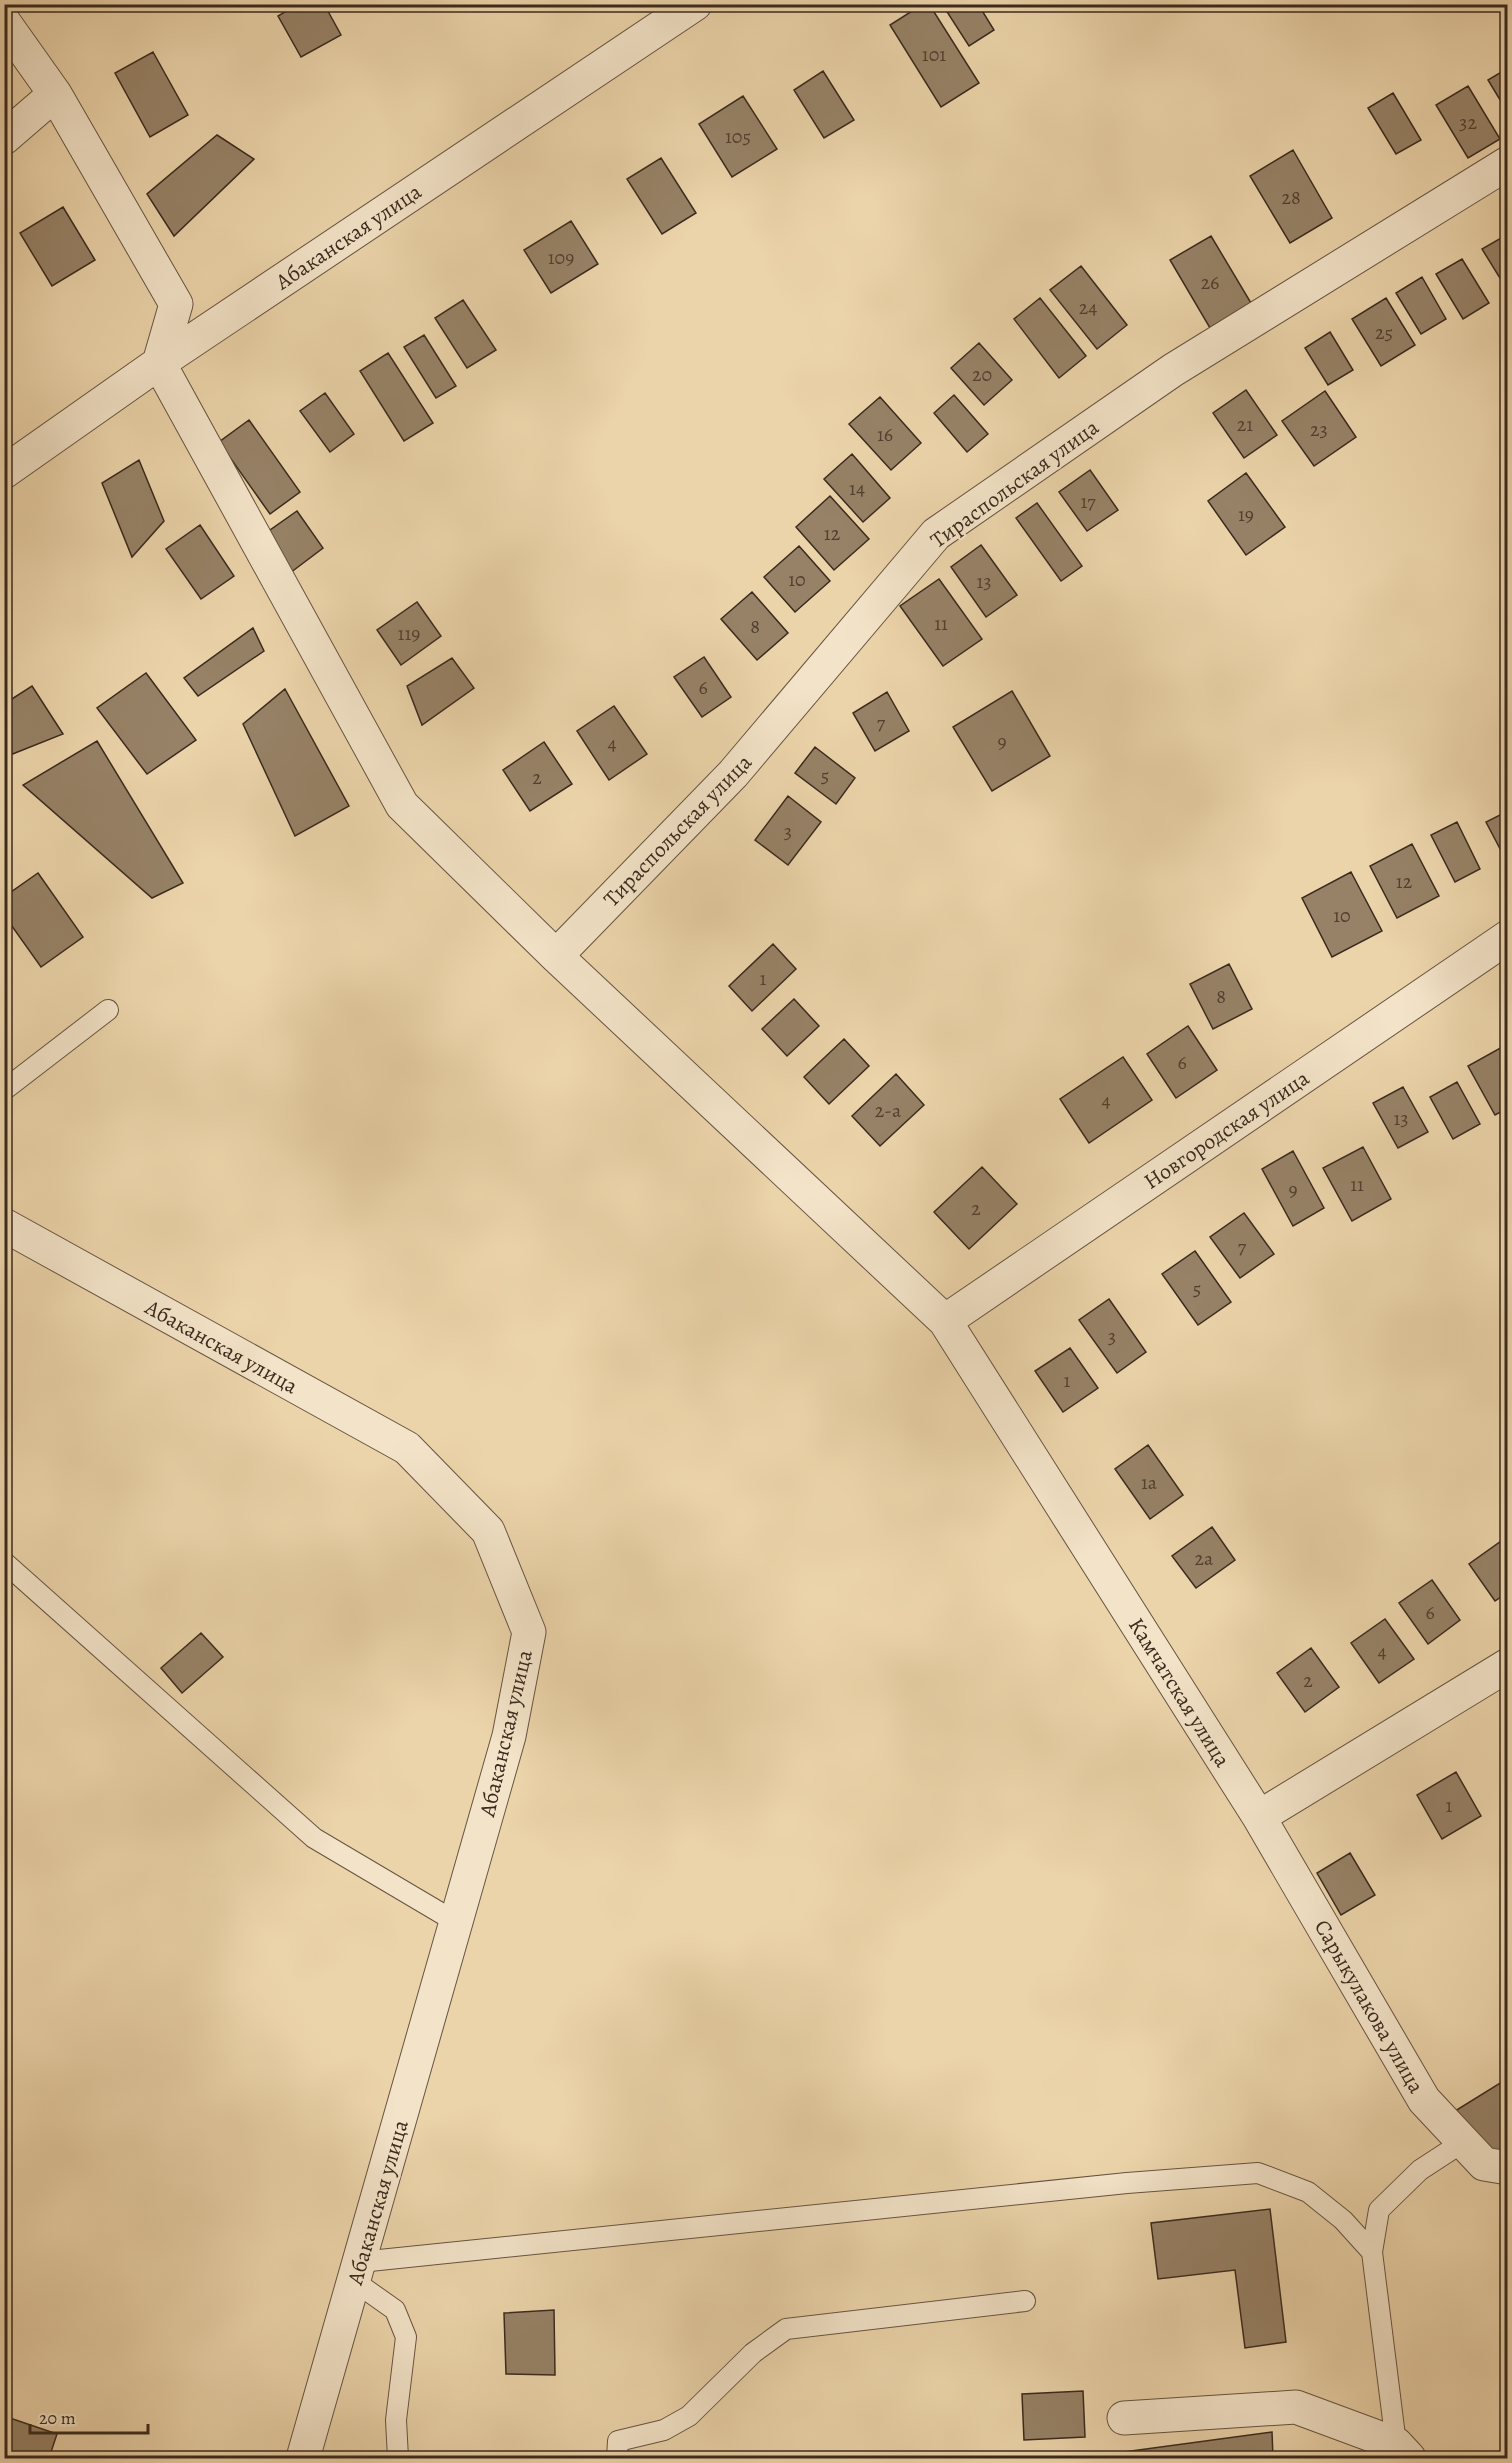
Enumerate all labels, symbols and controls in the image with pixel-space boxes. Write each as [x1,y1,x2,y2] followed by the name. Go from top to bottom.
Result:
[922,41,946,68] house number: 101
[1459,109,1477,136] house number: 32
[725,123,751,150] house number: 105
[269,176,428,297] street label: Абаканская улица
[1281,184,1301,211] house number: 28
[548,244,574,271] house number: 109
[1201,269,1219,296] house number: 26
[1079,294,1097,321] house number: 24
[1375,319,1393,346] house number: 25
[972,361,992,388] house number: 20
[1237,411,1253,438] house number: 21
[924,412,1106,555] street label: Тираспольская улица
[1310,416,1328,443] house number: 23
[877,421,893,448] house number: 16
[849,475,865,502] house number: 14
[1080,488,1096,515] house number: 17
[1238,501,1254,528] house number: 19
[824,520,841,547] house number: 12
[788,566,806,593] house number: 10
[976,568,992,595] house number: 13
[934,610,948,637] house number: 11
[750,613,760,640] house number: 8
[398,620,420,647] house number: 119
[698,674,708,701] house number: 6
[877,709,886,736] house number: 7
[997,728,1007,755] house number: 9
[607,730,617,757] house number: 4
[597,747,759,914] street label: Тираспольская улица
[821,762,829,789] house number: 5
[532,764,542,791] house number: 2
[784,818,792,845] house number: 3
[1396,868,1413,895] house number: 12
[1333,902,1351,929] house number: 10
[760,965,767,992] house number: 1
[1216,983,1226,1010] house number: 8
[1177,1049,1187,1076] house number: 6
[1138,1063,1316,1196] street label: Новгородская улица
[1101,1087,1111,1114] house number: 4
[875,1097,902,1124] house number: 2-a
[1393,1105,1409,1132] house number: 13
[1350,1171,1364,1198] house number: 11
[1288,1176,1298,1203] house number: 9
[971,1195,981,1222] house number: 2
[1238,1233,1247,1260] house number: 7
[1193,1275,1201,1302] house number: 5
[139,1292,304,1402] street label: Абаканская улица
[1108,1323,1116,1350] house number: 3
[1064,1367,1071,1394] house number: 1
[1141,1469,1158,1496] house number: 1a
[1195,1545,1214,1572] house number: 2a
[1425,1599,1435,1626] house number: 6
[1121,1612,1238,1774] street label: Камчатская улица
[1377,1638,1387,1665] house number: 4
[472,1646,540,1820] street label: Абаканская улица
[1303,1667,1313,1694] house number: 2
[1446,1792,1453,1819] house number: 1
[1307,1914,1432,2100] street label: Сарыкулакова улица
[340,2116,416,2289] street label: Абаканская улица
[30,2397,148,2435] scale bar
[39,2406,76,2430] text: 20 m

